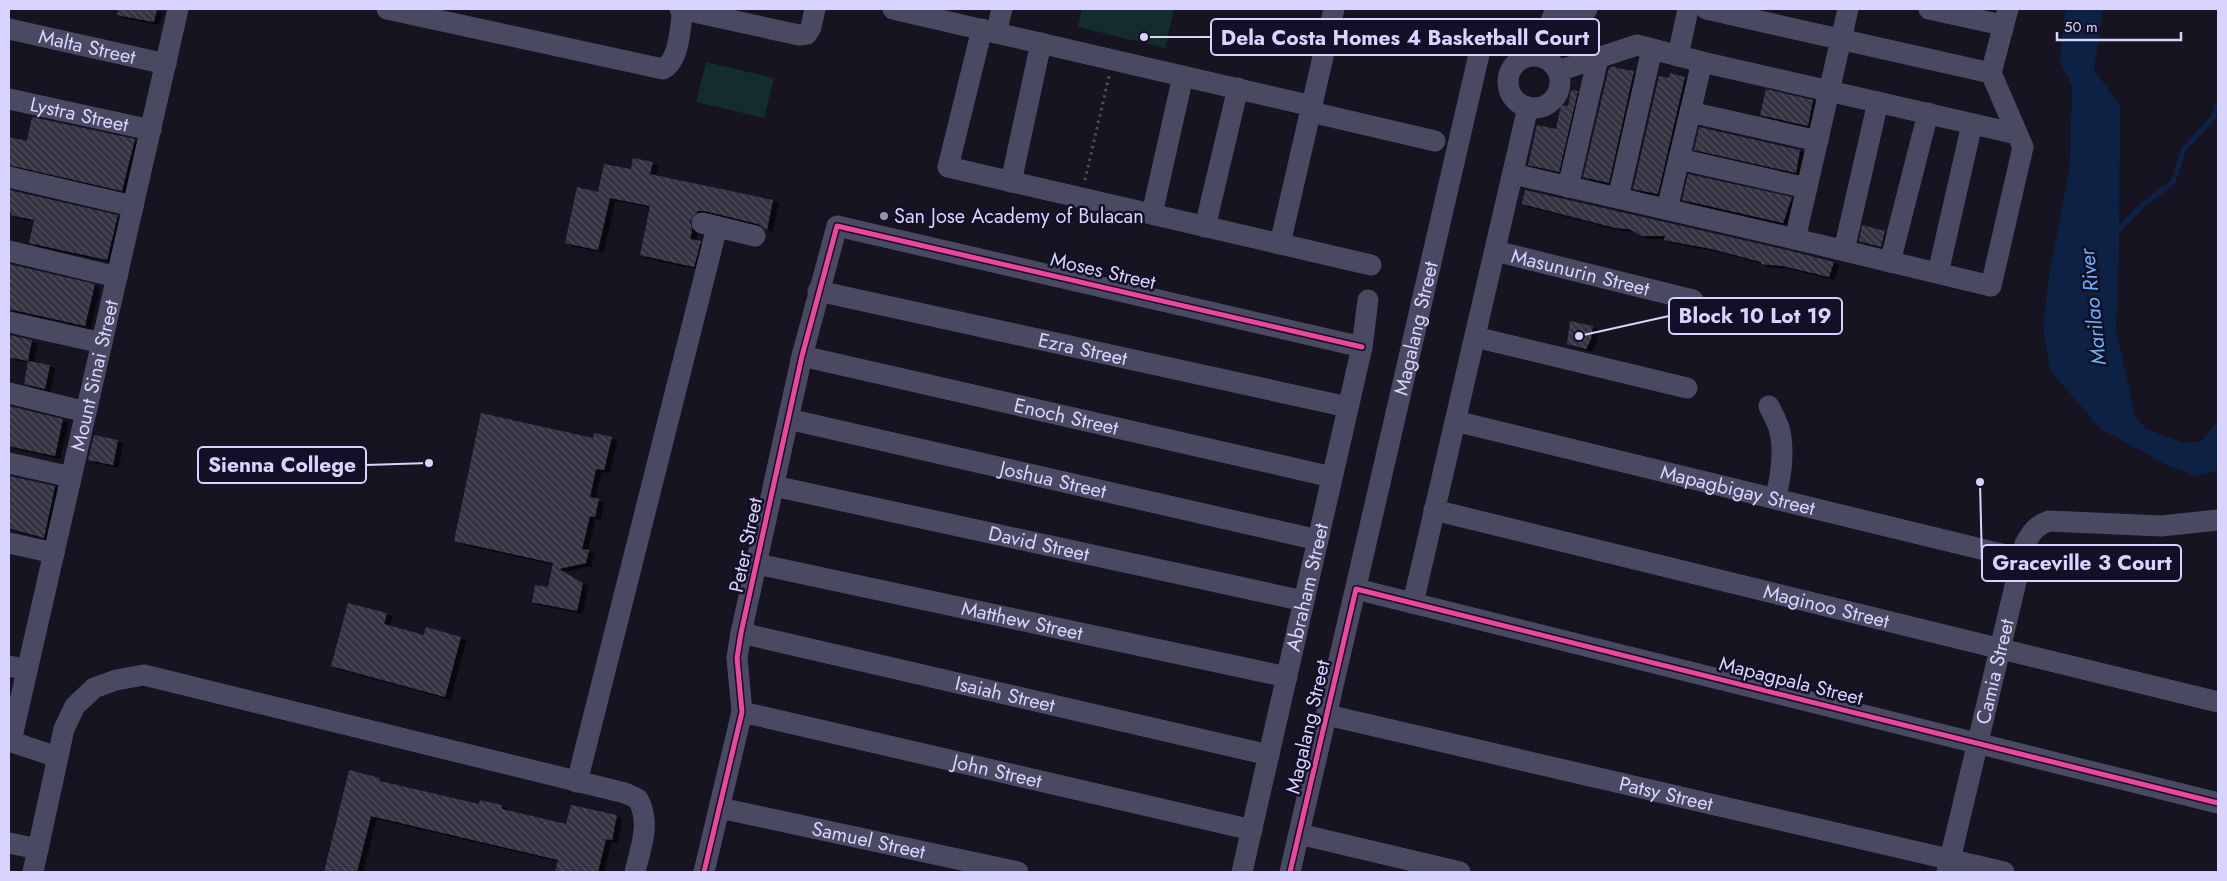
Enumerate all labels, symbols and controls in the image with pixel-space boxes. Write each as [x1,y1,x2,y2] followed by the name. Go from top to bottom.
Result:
[2057,10,2181,42] scale bar
[2064,16,2098,38] text: 50 m
[1211,19,1599,55] callout: Dela Costa Homes 4 Basketball Court
[36,22,139,71] street label: Malta Street
[1221,23,1590,53] text: Dela Costa Homes 4 Basketball Court
[27,90,131,139] street label: Lystra Street
[894,202,1144,231] place label: San Jose Academy of Bulacan
[878,210,890,222] marker: San Jose Academy of Bulacan
[1508,241,1653,303] street label: Masunurin Street
[1047,245,1159,297] street label: Moses Street
[2072,246,2114,367] water label: Marilao River
[1386,258,1445,398] street label: Magalang Street
[63,297,126,454] street label: Mount Sinai Street
[1669,298,1842,334] callout: Block 10 Lot 19
[1679,301,1831,331] text: Block 10 Lot 19
[1035,325,1130,373] street label: Ezra Street
[1011,390,1121,442] street label: Enoch Street
[198,447,366,483] callout: Sienna College
[208,450,356,480] text: Sienna College
[994,453,1109,506] street label: Joshua Street
[1657,457,1818,523] street label: Mapagbigay Street
[722,495,770,595] street label: Peter Street
[986,518,1092,569] street label: David Street
[1278,520,1336,654] street label: Abraham Street
[1982,545,2181,581] callout: Graceville 3 Court
[1992,548,2172,578] text: Graceville 3 Court
[1761,577,1892,636] street label: Maginoo Street
[959,593,1086,648] street label: Matthew Street
[1968,616,2021,727] street label: Camia Street
[1716,649,1866,713] street label: Mapagpala Street
[1278,657,1338,797] street label: Magalang Street
[952,668,1058,720] street label: Isaiah Street
[947,746,1045,795] street label: John Street
[1616,769,1716,819] street label: Patsy Street
[809,814,928,866] street label: Samuel Street

